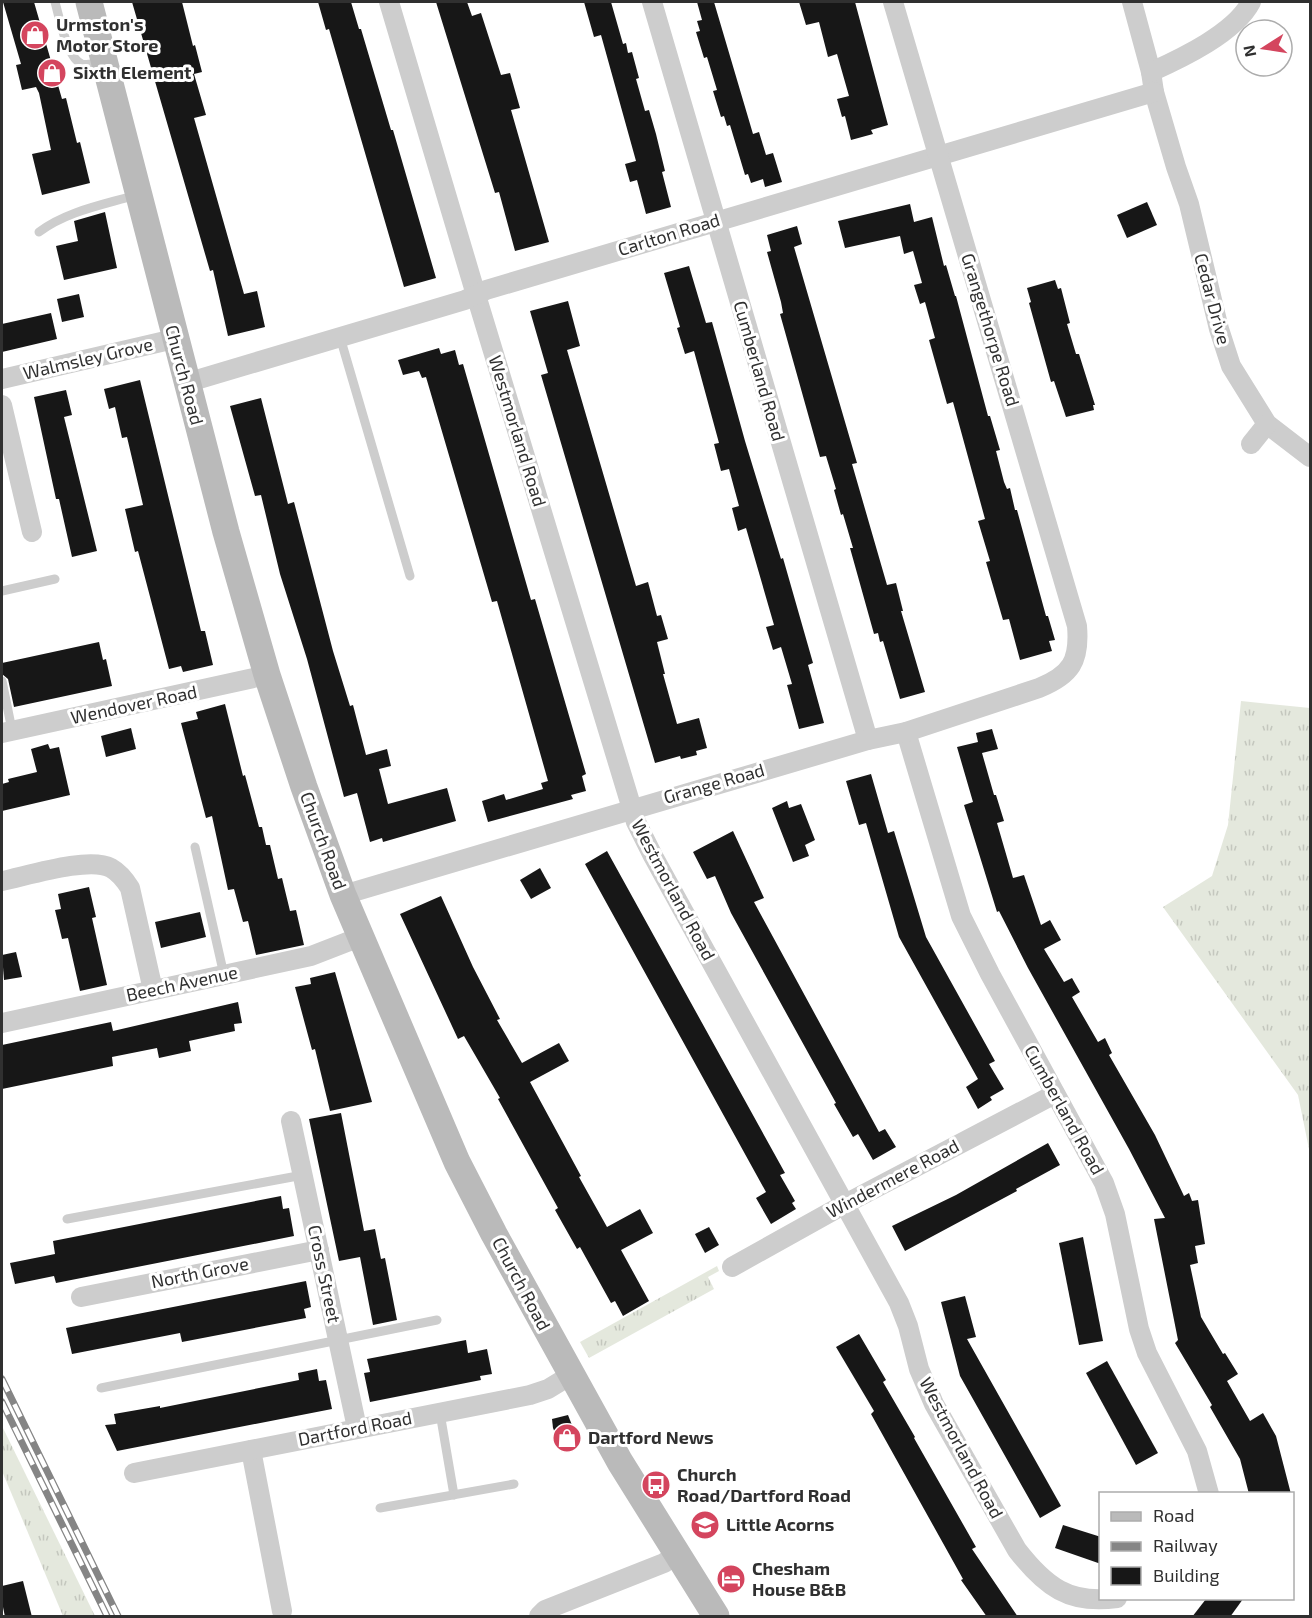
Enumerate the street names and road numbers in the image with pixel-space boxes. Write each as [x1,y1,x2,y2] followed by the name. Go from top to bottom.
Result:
[615,208,722,260] street label: Carlton Road
[957,251,1025,409] street label: Grangethorpe Road
[1190,251,1236,347] street label: Cedar Drive
[729,298,791,443] street label: Cumberland Road
[161,322,209,427] street label: Church Road
[21,332,155,384] street label: Walmsley Grove
[484,352,551,509] street label: Westmorland Road
[69,680,199,728] street label: Wendover Road
[661,758,767,808] street label: Grange Road
[296,789,352,893] street label: Church Road
[627,815,720,964] street label: Westmorland Road
[124,960,240,1006] street label: Beech Avenue
[1020,1041,1110,1178] street label: Cumberland Road
[823,1134,962,1222] street label: Windermere Road
[304,1223,346,1325] street label: Cross Street
[488,1233,556,1334] street label: Church Road
[149,1252,250,1292] street label: North Grove
[915,1373,1008,1522] street label: Westmorland Road
[296,1406,414,1450] street label: Dartford Road

